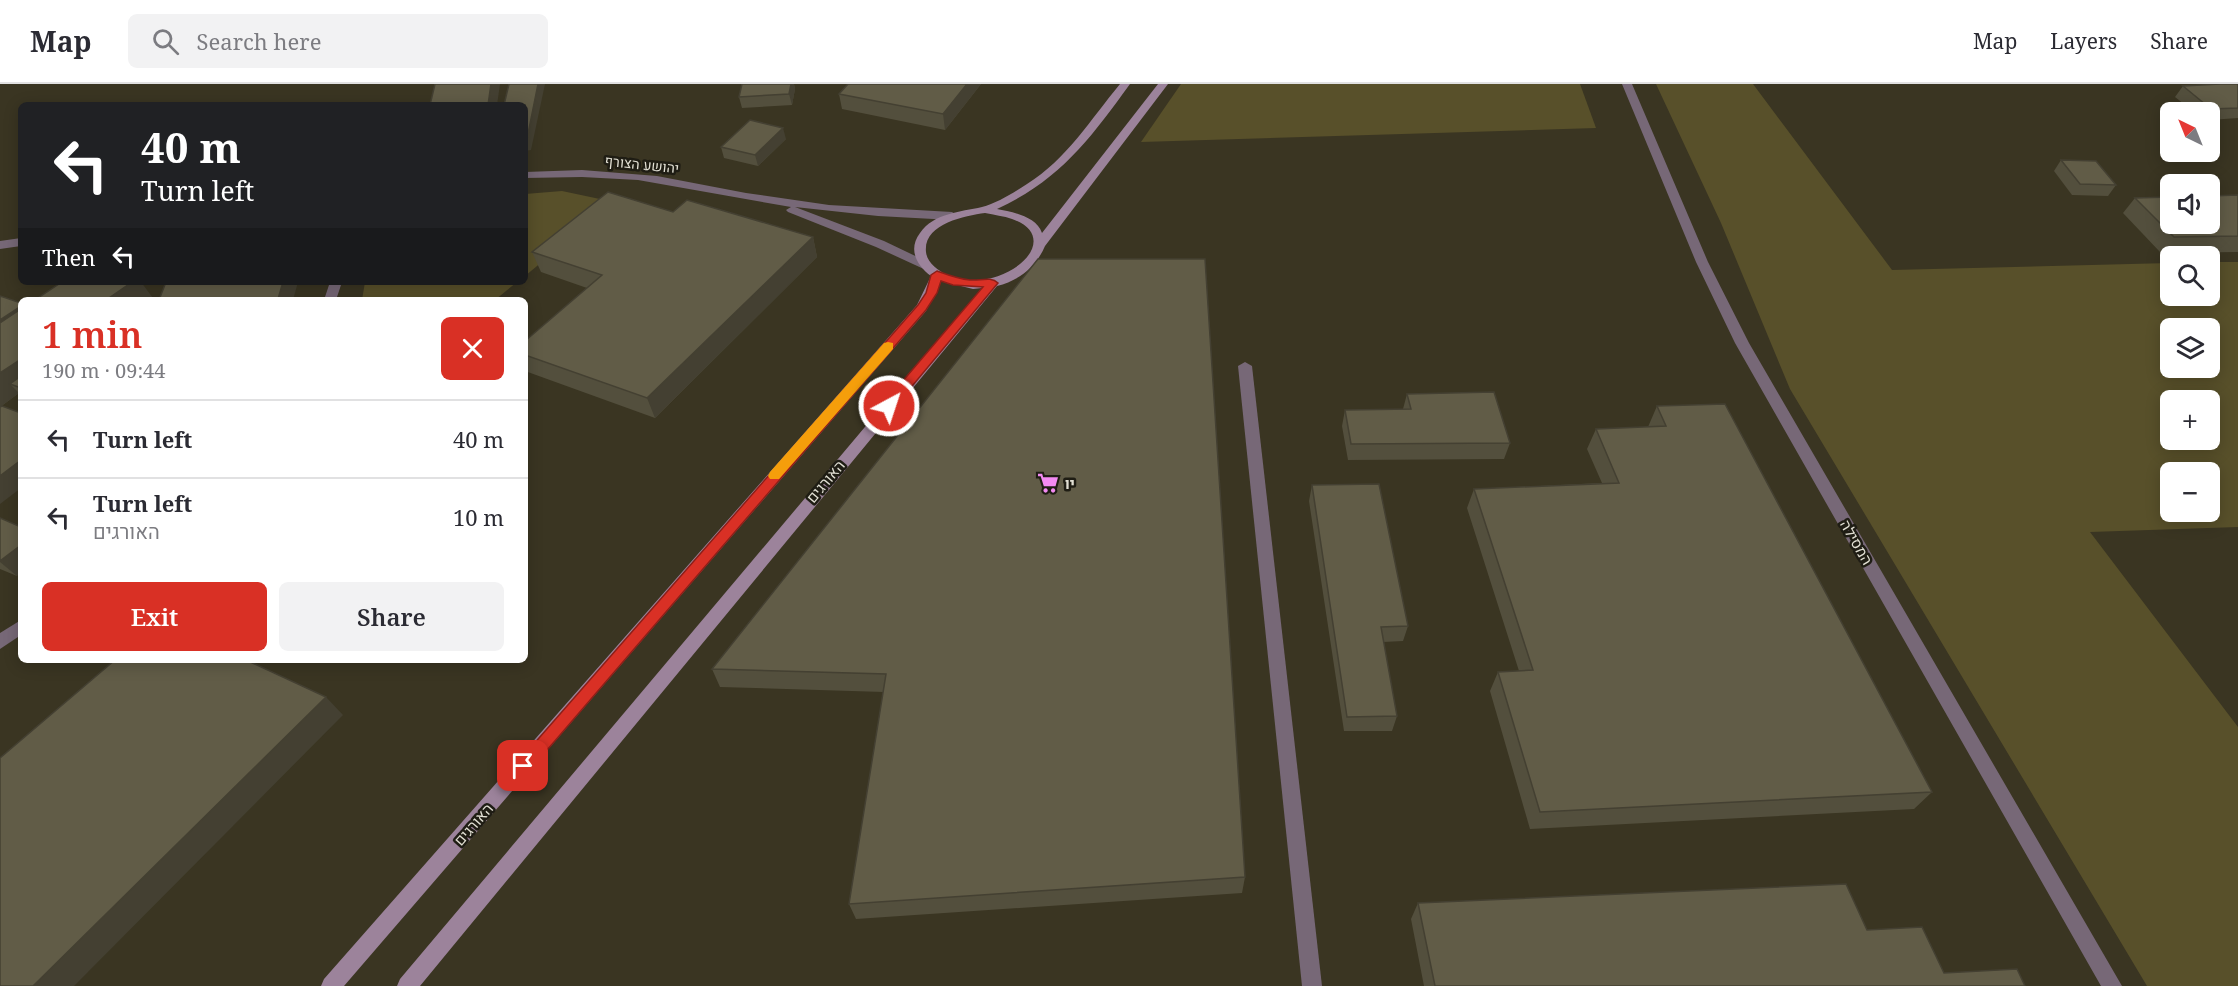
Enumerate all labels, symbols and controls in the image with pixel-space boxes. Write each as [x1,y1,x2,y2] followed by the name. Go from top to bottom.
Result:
[128,14,548,68] search box
[30,22,92,60] text: Map
[149,25,182,58] icon: search
[197,26,321,56] text: Search here
[1973,27,2017,55] text: Map
[2050,27,2117,55] text: Layers
[2150,27,2208,55] text: Share
[2160,102,2220,162] north arrow
[2160,102,2220,522] map controls
[141,118,241,175] text: 40 m
[42,126,120,204] icon: left
[604,151,680,177] street label: יהושע הצורף
[141,172,254,209] text: Turn left
[2160,174,2220,234] button: sound
[107,240,140,273] icon: left
[42,242,95,272] text: Then
[2160,246,2220,306] button: search
[42,310,143,359] text: 1 min
[441,317,504,380] button: close
[2160,318,2220,378] button: layers
[42,357,165,384] text: 190 m · 09:44
[857,374,921,438] position arrow
[2160,390,2220,450] button: +
[42,423,75,456] icon: left
[93,424,192,454] text: Turn left
[453,424,504,454] text: 40 m
[801,455,849,507] street label: האורגים
[2160,462,2220,522] button: −
[1036,471,1060,495] supermarket icon: יו
[1065,473,1075,493] place label: יו
[93,488,192,518] text: Turn left
[42,501,75,534] icon: left
[453,502,504,532] text: 10 m
[1836,516,1878,568] street label: המסילה
[93,518,160,545] text: האורגים
[42,582,267,651] button: Exit
[279,582,504,651] button: Share
[497,740,548,791] pin
[506,749,539,782] icon: arrive
[449,799,497,849] street label: האורגים

